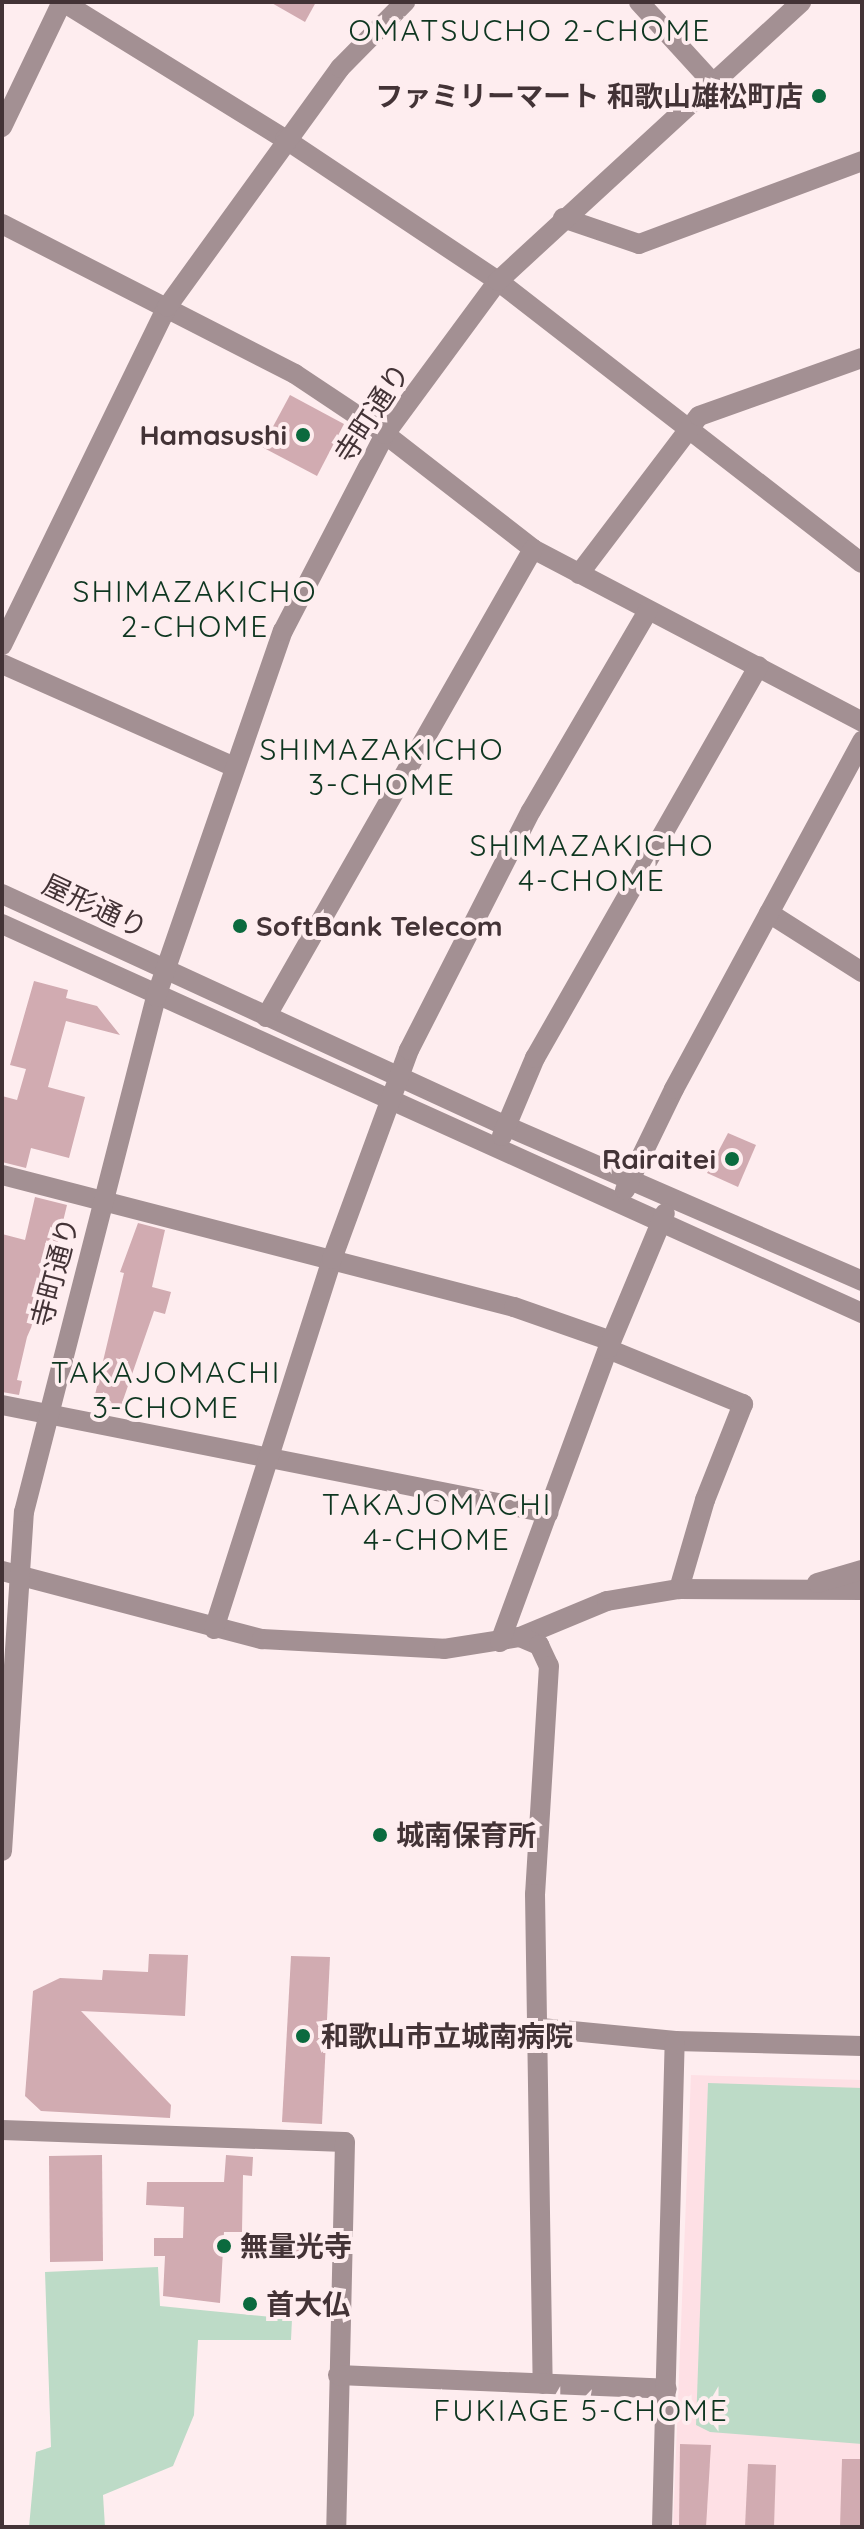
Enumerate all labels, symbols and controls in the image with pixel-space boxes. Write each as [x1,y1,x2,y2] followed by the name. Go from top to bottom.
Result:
[349,12,711,48] district label: OMATSUCHO 2-CHOME
[375,79,803,113] place label: ファミリーマート 和歌山雄松町店
[810,87,828,105] marker: ファミリーマート 和歌山雄松町店
[327,357,417,469] street label: 寺町通り
[139,418,287,452] place label: Hamasushi
[294,426,312,444] marker: Hamasushi
[73,573,317,644] district label: SHIMAZAKICHO 2-CHOME
[260,731,504,802] district label: SHIMAZAKICHO 3-CHOME
[470,827,714,898] district label: SHIMAZAKICHO 4-CHOME
[37,867,153,945] street label: 屋形通り
[256,909,503,943] place label: SoftBank Telecom
[231,917,249,935] marker: SoftBank Telecom
[602,1142,716,1176] place label: Rairaitei
[723,1150,741,1168] marker: Rairaitei
[24,1214,86,1330] street label: 寺町通り
[51,1354,281,1424] district label: TAKAJOMACHI 3-CHOME
[322,1486,552,1556] district label: TAKAJOMACHI 4-CHOME
[396,1818,536,1852] place label: 城南保育所
[371,1826,389,1844] marker: 城南保育所
[321,2019,573,2053] place label: 和歌山市立城南病院
[292,2025,314,2047] marker: 和歌山市立城南病院
[240,2229,352,2263] place label: 無量光寺
[215,2237,233,2255] marker: 無量光寺
[266,2287,350,2321] place label: 首大仏
[241,2295,259,2313] marker: 首大仏
[433,2392,729,2428] district label: FUKIAGE 5-CHOME

